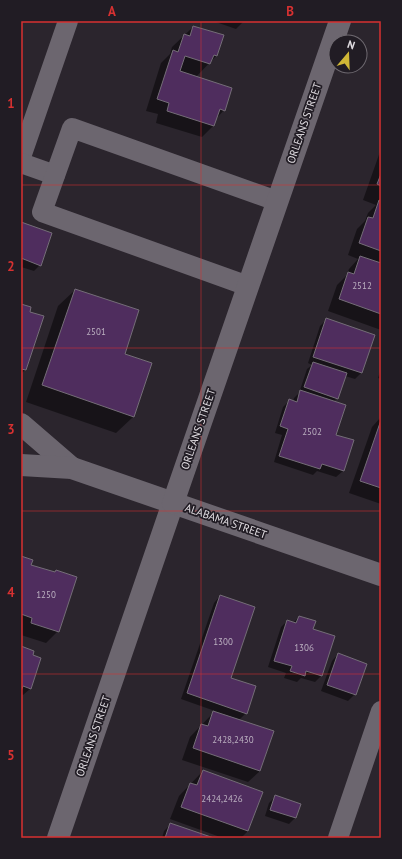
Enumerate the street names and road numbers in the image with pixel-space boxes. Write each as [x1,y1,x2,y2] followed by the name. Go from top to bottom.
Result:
[284,81,324,165] street label: ORLEANS STREET
[178,387,218,471] street label: ORLEANS STREET
[183,500,269,542] street label: ALABAMA STREET
[73,694,113,778] street label: ORLEANS STREET

